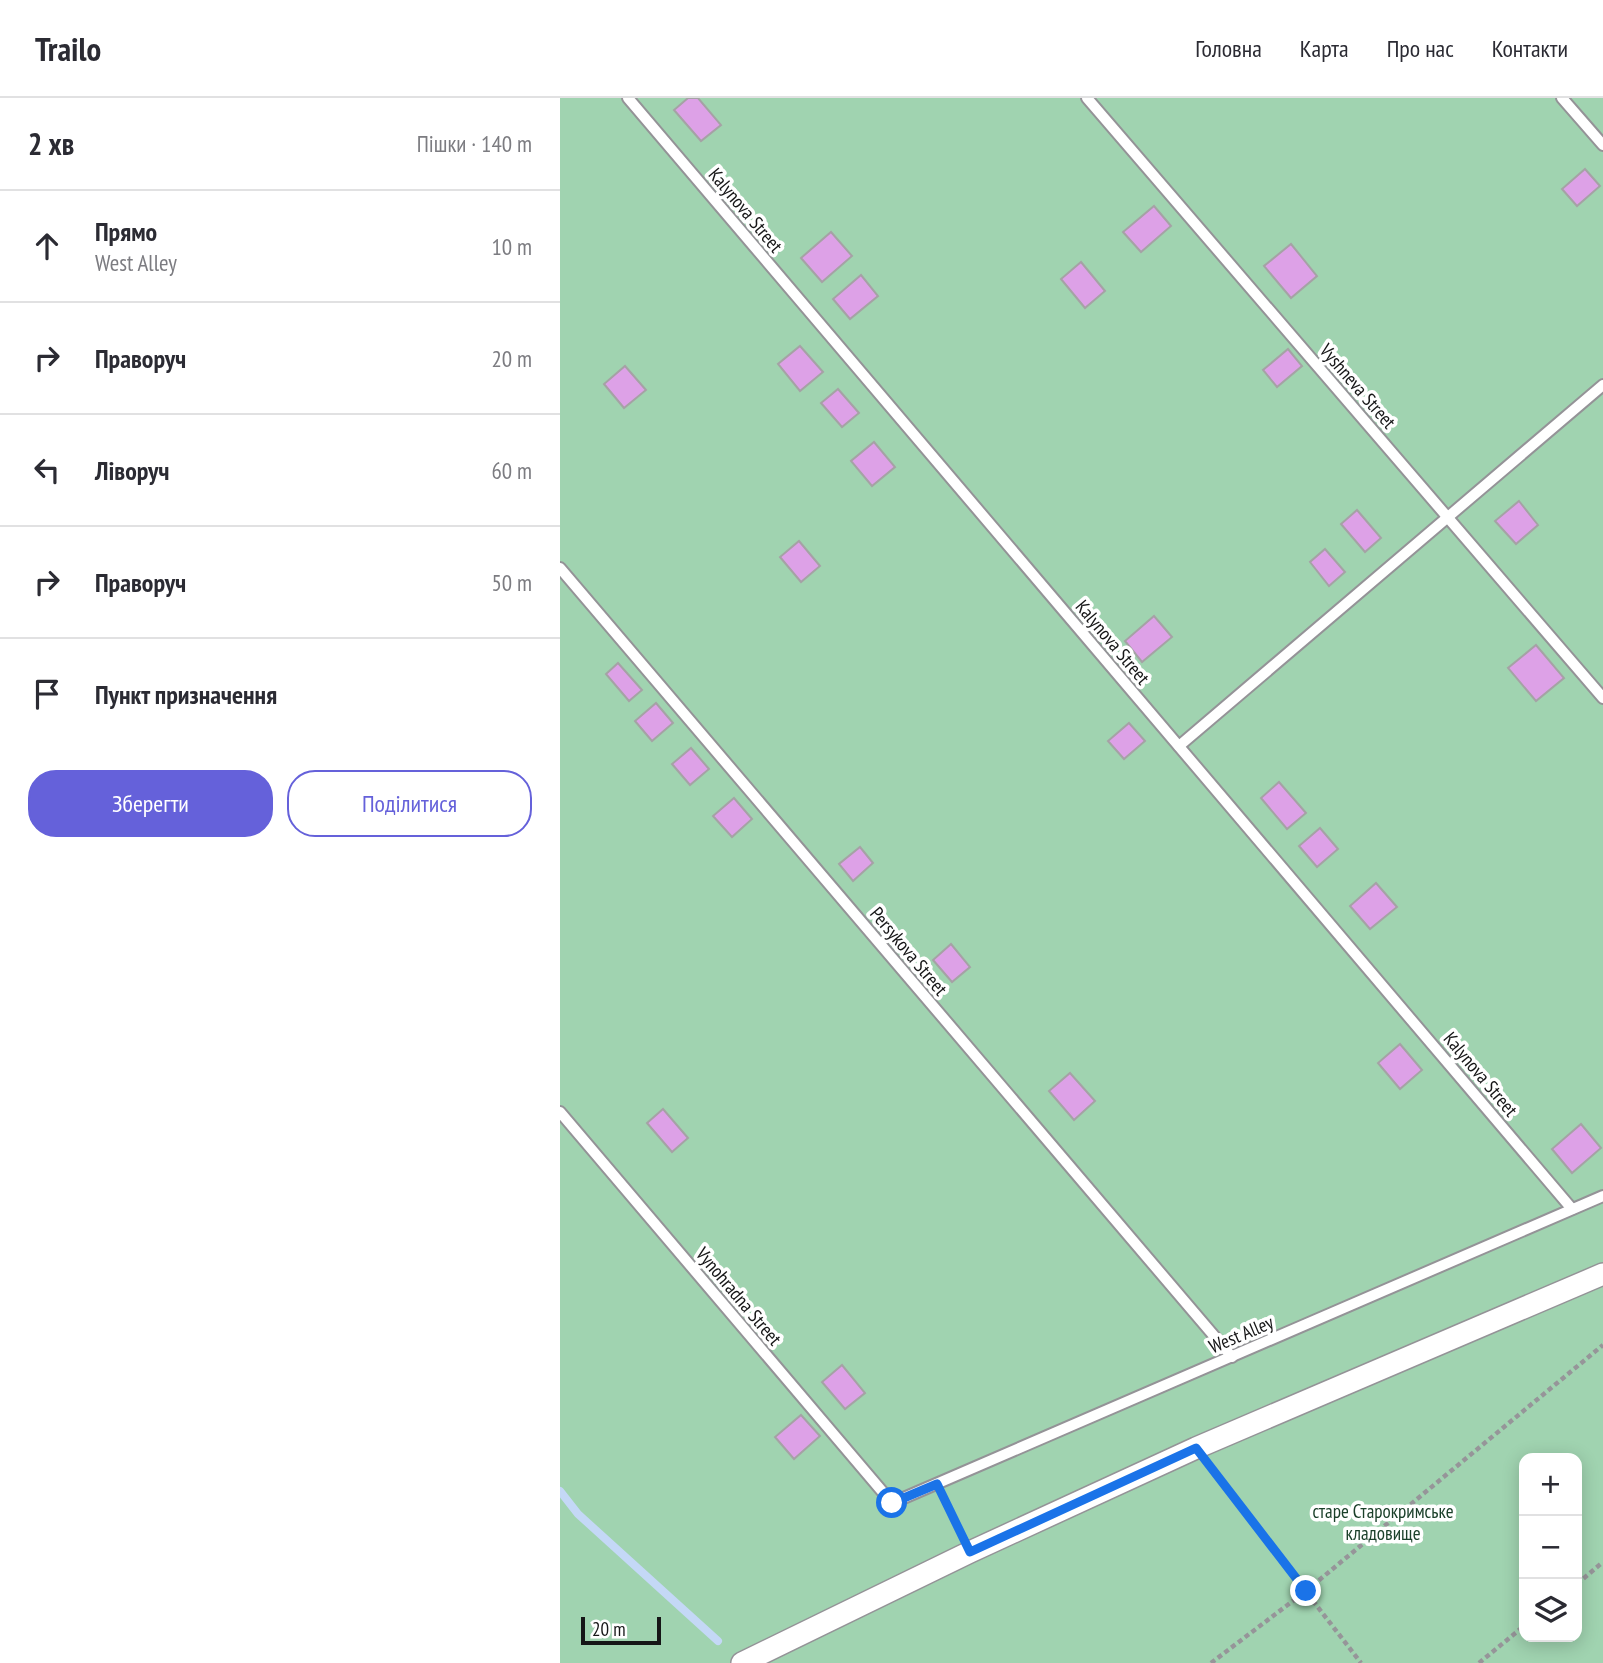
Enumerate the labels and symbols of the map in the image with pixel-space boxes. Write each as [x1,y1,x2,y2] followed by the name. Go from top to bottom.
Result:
[704,163,789,258] street label: Kalynova Street
[1314,338,1402,434] street label: Vyshneva Street
[1071,595,1156,690] street label: Kalynova Street
[865,902,953,1001] street label: Persykova Street
[1439,1027,1524,1122] street label: Kalynova Street
[690,1241,788,1351] street label: Vynohradna Street
[1205,1309,1278,1358] street label: West Alley
[876,1487,907,1518] route start
[1312,1499,1454,1545] park label: старе Старокримське кладовище
[1290,1575,1321,1606] route end
[581,1614,662,1646] scale bar

